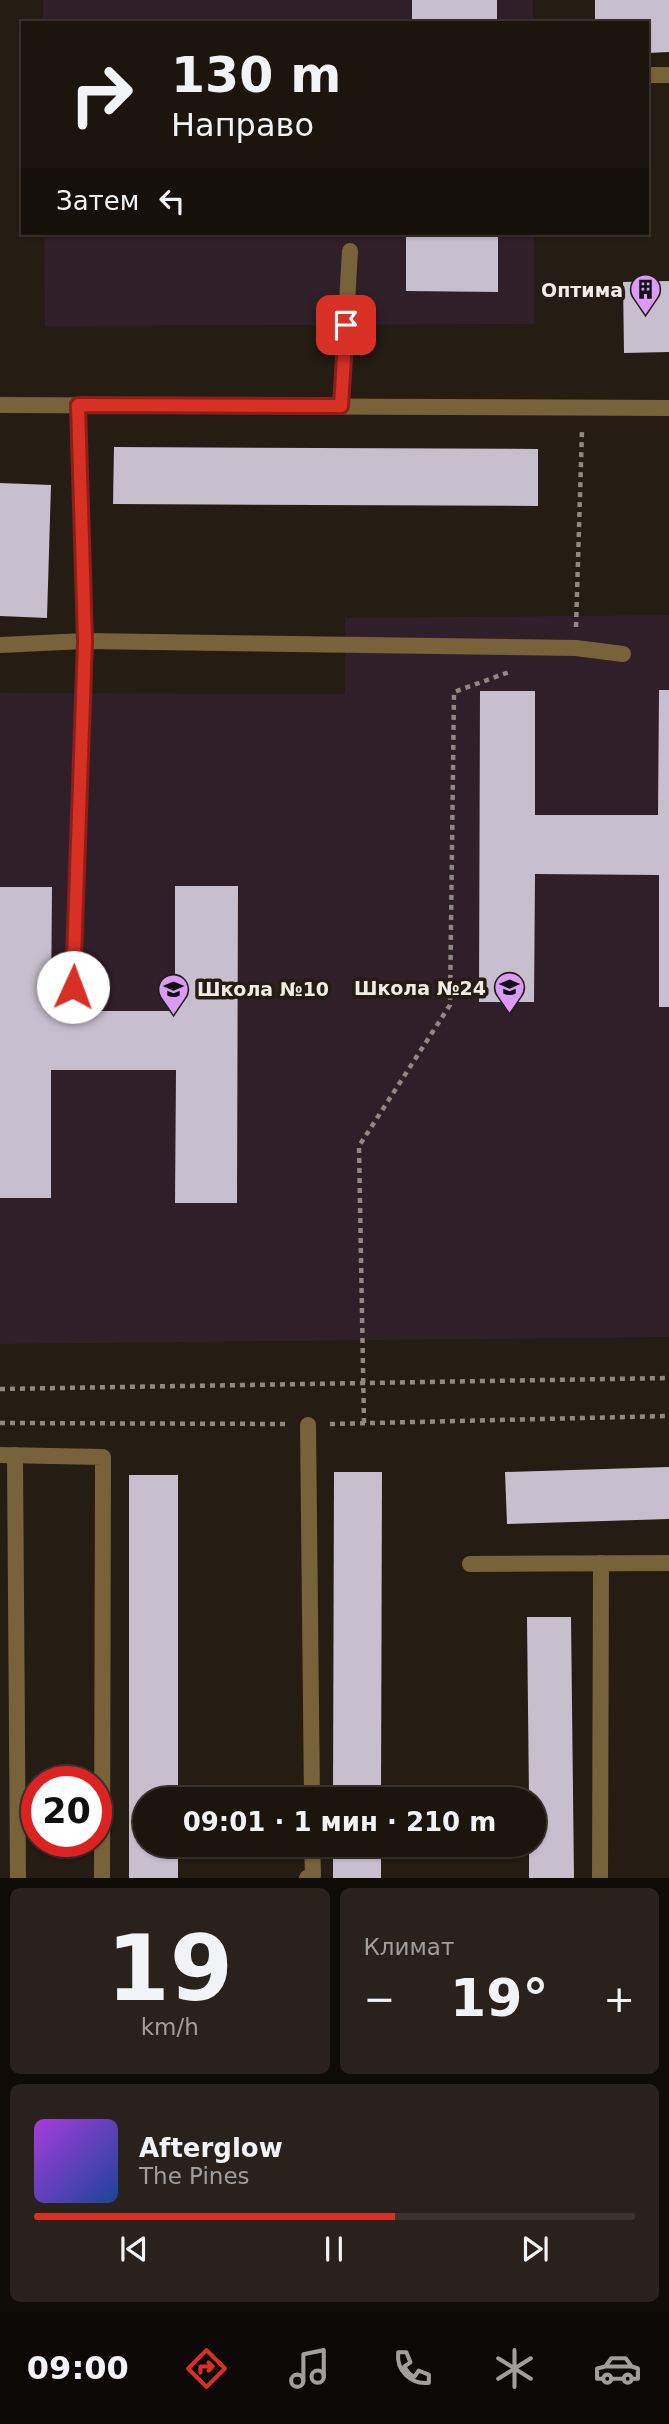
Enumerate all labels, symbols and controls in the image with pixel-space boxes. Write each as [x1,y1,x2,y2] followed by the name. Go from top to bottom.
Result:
[171,47,341,104] text: 130 m
[56,49,147,140] icon: right
[171,106,314,144] text: Направо
[153,182,191,220] icon: left
[56,186,139,216] text: Затем
[629,273,663,317] building icon: Оптима
[541,279,623,301] place label: Оптима
[316,295,376,355] pin
[327,306,365,344] icon: arrive
[36,950,110,1024] position arrow
[492,971,526,1015] school or university icon: Школа №24
[157,972,191,1016] school or university icon: Школа №10
[354,977,486,999] place label: Школа №24
[197,978,329,1000] place label: Школа №10
[21,1766,112,1857] speed limit sign: 20
[183,1807,496,1837] text: 09:01 · 1 мин · 210 m
[106,1916,233,2021] text: 19
[364,1934,454,1960] text: Климат
[450,1968,548,2028] text: 19°
[364,1977,395,2021] text: −
[603,1977,635,2021] text: +
[141,2014,199,2040] text: km/h
[139,2133,283,2163] text: Afterglow
[139,2163,250,2189] text: The Pines
[115,2230,153,2268] icon: previous
[315,2230,353,2268] icon: pause
[516,2230,554,2268] icon: next
[182,2344,231,2393] icon: directions
[285,2344,334,2393] icon: music
[388,2344,437,2393] icon: phone
[490,2344,539,2393] icon: climate
[593,2344,642,2393] icon: car
[27,2349,129,2387] text: 09:00

